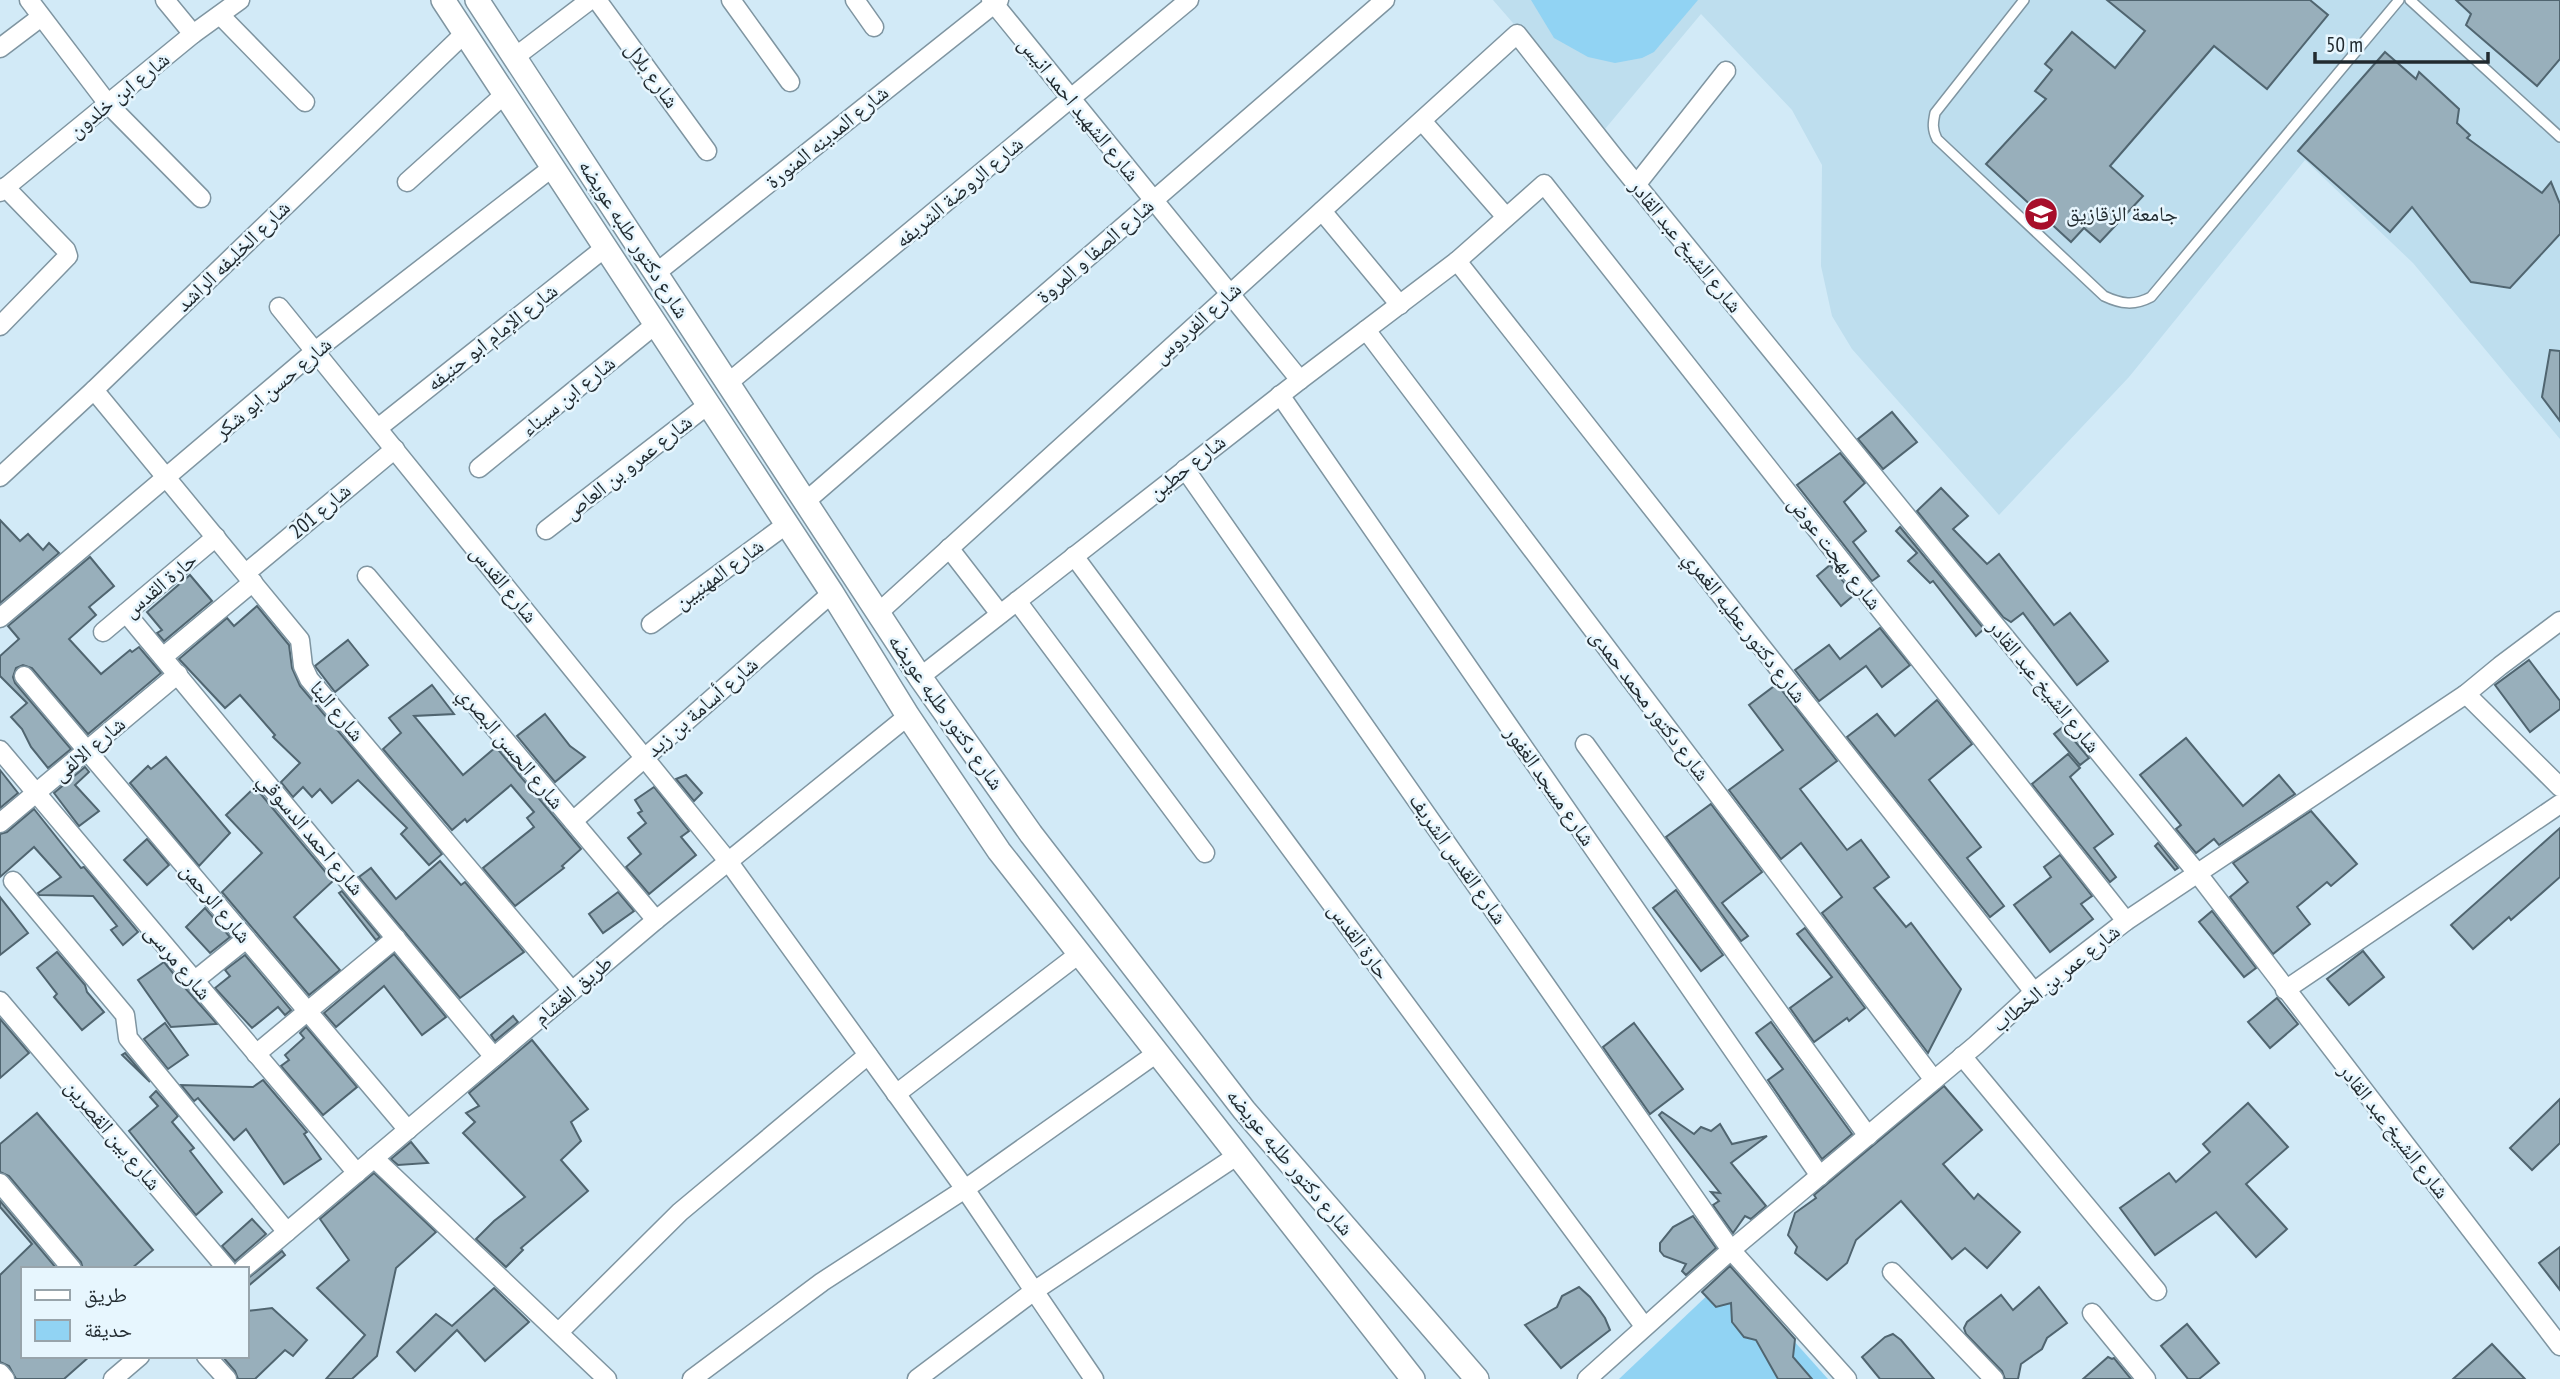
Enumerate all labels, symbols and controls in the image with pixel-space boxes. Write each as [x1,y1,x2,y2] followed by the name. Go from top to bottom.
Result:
[2315,21,2488,65] scale bar
[1013,31,1146,187] street label: شارع الشهيد احمد انيس
[2326,31,2363,58] text: 50 m
[619,36,686,113] street label: شارع بلال
[63,46,175,144] street label: شارع ابن خلدون
[760,79,894,194] street label: شارع المدينه المنورة
[889,130,1028,253] street label: شارع الروضة الشريفه
[573,154,696,323] street label: شارع دكتور طلبه عويضه
[1623,172,1749,318] street label: شارع الشيخ عبد القادر
[1030,192,1159,309] street label: شارع الصفا و المروة
[170,194,296,317] street label: شارع الخليفه الراشد
[2022,195,2060,233] school or university icon: جامعة الزقازيق
[2066,200,2178,227] place label: جامعة الزقازيق
[1147,276,1247,370] street label: شارع الفردوس
[420,277,564,397] street label: شارع الإمام ابو حنيفه
[208,331,337,445] street label: شارع حسن ابو شكر
[515,349,620,442] street label: شارع ابن سيناء
[558,408,697,525] street label: شارع عمرو بن العاص
[1143,428,1231,505] street label: شارع حطين
[283,477,356,544] street label: شارع 201
[1783,490,1888,615] street label: شارع بهجت عوض
[669,532,769,615] street label: شارع المهنيين
[465,539,544,628] street label: شارع القدس
[1675,545,1813,710] street label: شارع دكتور عطيه الغمري
[117,546,202,623] street label: حارة القدس
[1981,612,2107,758] street label: شارع الشيخ عبد القادر
[1584,623,1716,786] street label: شارع دكتور محمد حمدى
[883,628,1010,795] street label: شارع دكتور طلبه عويضه
[640,651,763,763] street label: شارع أسامة بن زيد
[304,675,371,747] street label: شارع البنا
[450,681,571,817] street label: شارع الحسن البصري
[47,710,131,787] street label: شارع الالفى
[1498,720,1602,851] street label: شارع مسجد الغفور
[250,767,371,903] street label: شارع احمد الدسوقي
[1403,788,1514,929] street label: شارع القدس الشريف
[175,857,258,948] street label: شارع الرحمن
[1322,897,1396,984] street label: حارة القدس
[139,918,218,1005] street label: شارع مرسى
[1986,918,2125,1038] street label: شارع عمر بن الخطاب
[528,949,618,1031] street label: طريق الغشام
[2332,1057,2456,1204] street label: شارع الشيخ عبد القادر
[59,1074,168,1196] street label: شارع بين القصرين
[1221,1082,1360,1241] street label: شارع دكتور طلبه عويضه
[21,1267,248,1358] legend
[84,1281,127,1308] text: طريق
[84,1316,132,1343] text: حديقة

